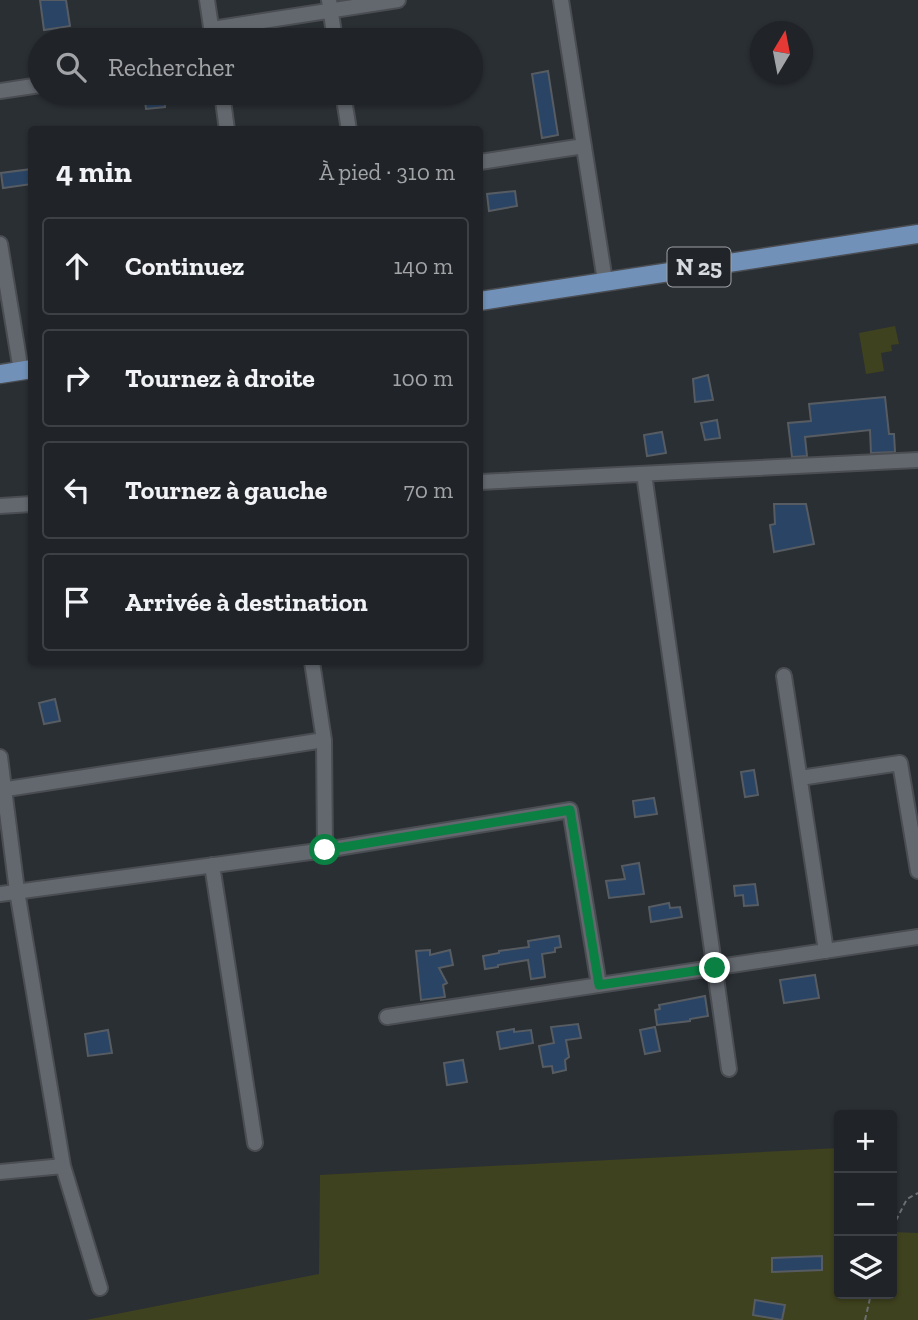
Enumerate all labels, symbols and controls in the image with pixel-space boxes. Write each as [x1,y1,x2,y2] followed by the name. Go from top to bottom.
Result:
[750,21,813,84] north arrow
[28,28,483,105] search box
[52,48,90,86] icon: search
[108,51,235,83] text: Rechercher
[56,154,132,190] text: 4 min
[319,158,455,186] text: À pied · 310 m
[58,247,96,285] icon: ahead
[668,248,730,286] road number: N 25
[125,250,244,282] text: Continuez
[393,252,453,280] text: 140 m
[58,359,96,397] icon: right
[125,362,315,394] text: Tournez à droite
[393,364,453,392] text: 100 m
[58,471,96,509] icon: left
[125,474,327,506] text: Tournez à gauche
[404,476,453,504] text: 70 m
[58,583,96,621] icon: arrive
[125,586,368,618] text: Arrivée à destination
[309,834,340,865] route start
[699,952,730,983] route end
[834,1110,897,1299] map controls
[834,1110,897,1173] button: +
[834,1173,897,1236] button: −
[834,1236,897,1299] button: layers

